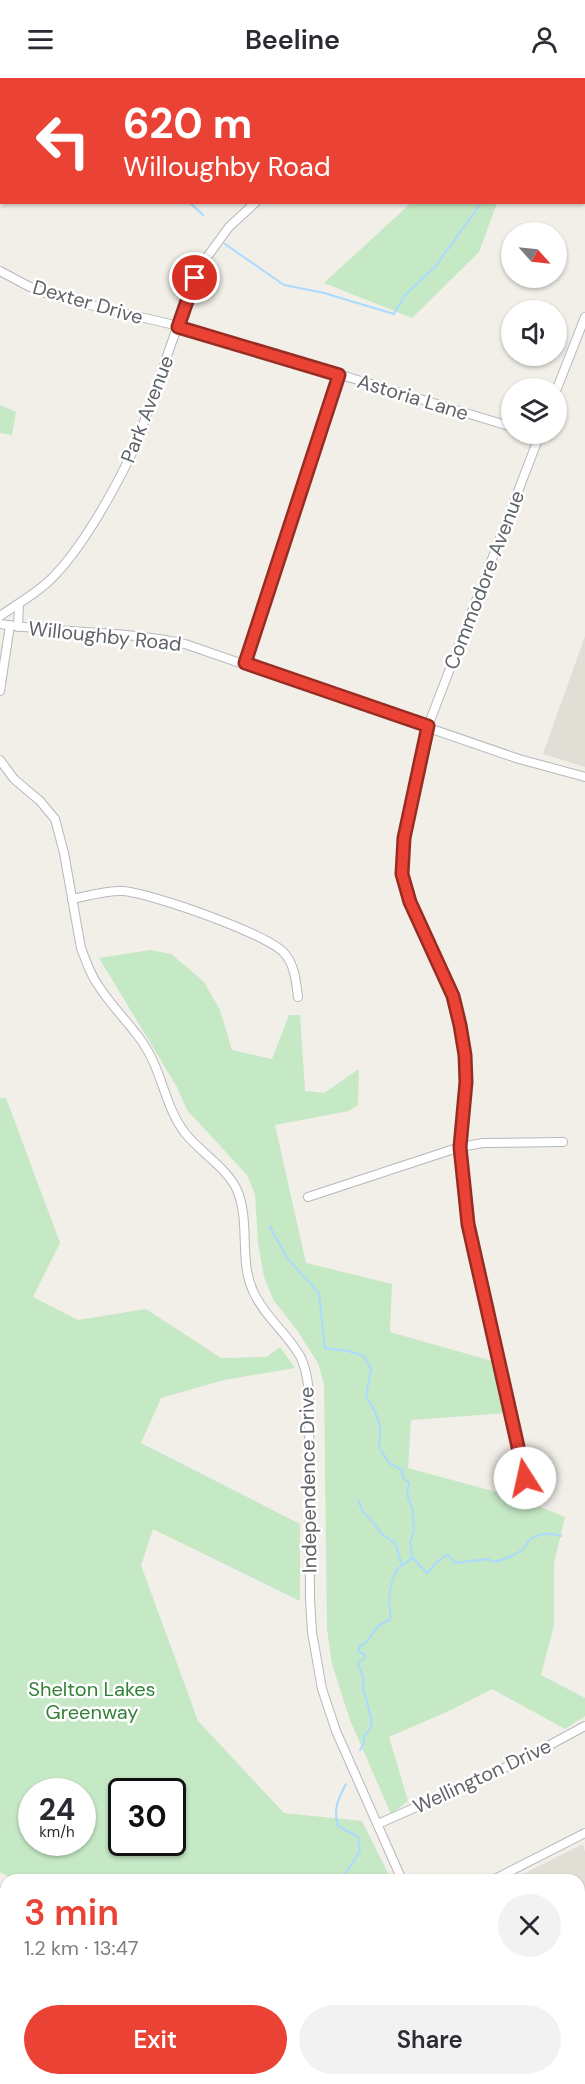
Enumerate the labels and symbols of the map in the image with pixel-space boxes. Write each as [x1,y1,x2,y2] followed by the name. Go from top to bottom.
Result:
[501,222,567,288] north arrow
[169,252,220,303] pin
[30,274,146,330] street label: Dexter Drive
[115,352,179,466] street label: Park Avenue
[354,368,472,426] street label: Astoria Lane
[438,487,530,673] street label: Commodore Avenue
[27,615,183,657] street label: Willoughby Road
[293,1387,323,1573] street label: Independence Drive
[493,1446,557,1510] position arrow
[28,1676,156,1725] park label: Shelton Lakes Greenway
[409,1733,555,1819] street label: Wellington Drive
[108,1778,186,1856] speed limit sign: 30

